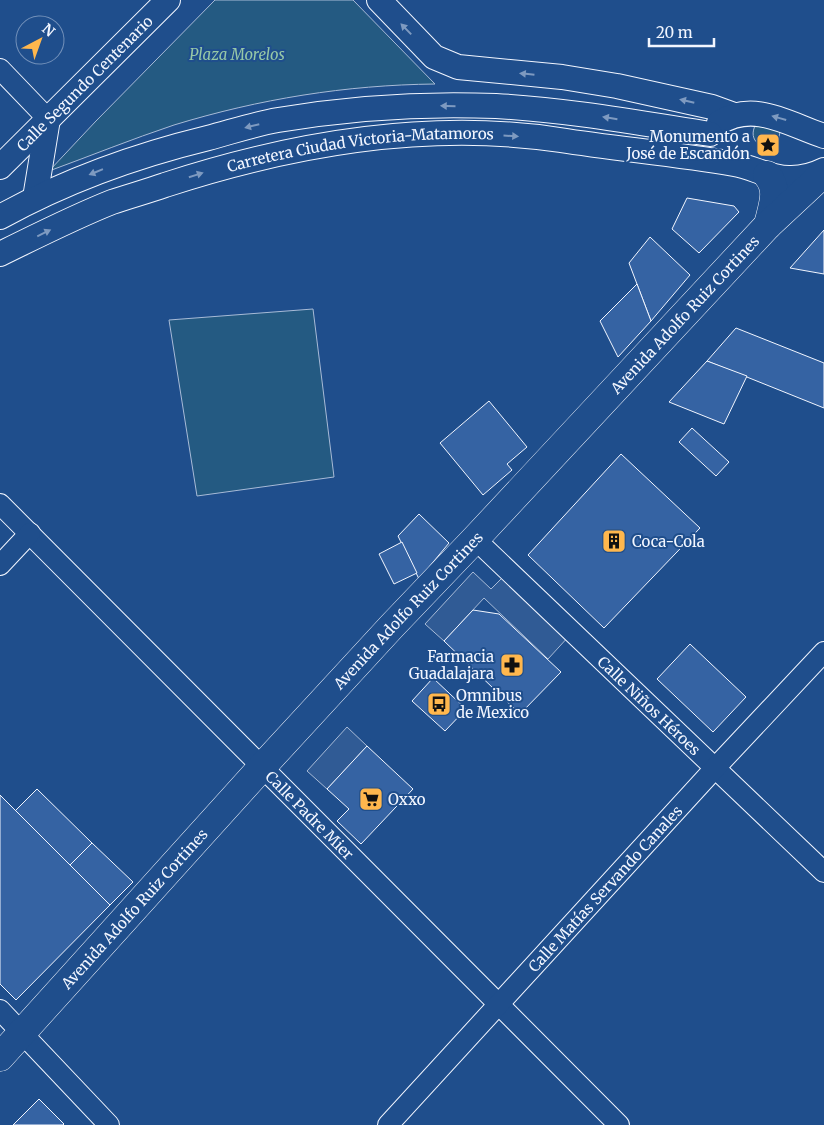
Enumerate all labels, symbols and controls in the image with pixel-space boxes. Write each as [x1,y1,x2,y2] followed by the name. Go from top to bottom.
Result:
[12,11,157,155] street label: Calle Segundo Centenario
[15,15,65,65] north arrow
[649,15,714,47] scale bar
[38,20,59,41] text: N
[400,23,412,35] one-way arrow
[656,23,693,42] text: 20 m
[189,45,285,64] park label: Plaza Morelos
[519,70,535,78] one-way arrow
[680,97,695,105] one-way arrow
[440,101,456,109] one-way arrow
[601,114,617,122] one-way arrow
[771,114,786,122] one-way arrow
[225,123,494,176] street label: Carretera Ciudad Victoria-Matamoros
[245,123,260,131] one-way arrow
[625,127,750,163] place label: Monumento a José de Escandón
[503,132,519,140] one-way arrow
[755,132,781,158] place icon: Monumento a José de Escandón
[89,168,103,176] one-way arrow
[188,171,203,178] one-way arrow
[37,229,51,237] one-way arrow
[605,231,763,398] street label: Avenida Adolfo Ruiz Cortines
[328,527,487,694] street label: Avenida Adolfo Ruiz Cortines
[601,528,627,554] building icon: Coca-Cola
[632,532,705,551] place label: Coca-Cola
[409,647,494,683] place label: Farmacia Guadalajara
[499,652,525,678] pharmacy icon: Farmacia Guadalajara
[594,652,705,759] street label: Calle Niños Héroes
[456,686,529,722] place label: Omnibus de Mexico
[426,691,452,717] bus stop icon: Omnibus de Mexico
[262,767,358,863] street label: Calle Padre Mier
[358,786,384,812] supermarket icon: Oxxo
[388,790,426,809] place label: Oxxo
[524,801,686,976] street label: Calle Matías Servando Canales
[56,824,211,993] street label: Avenida Adolfo Ruiz Cortines

